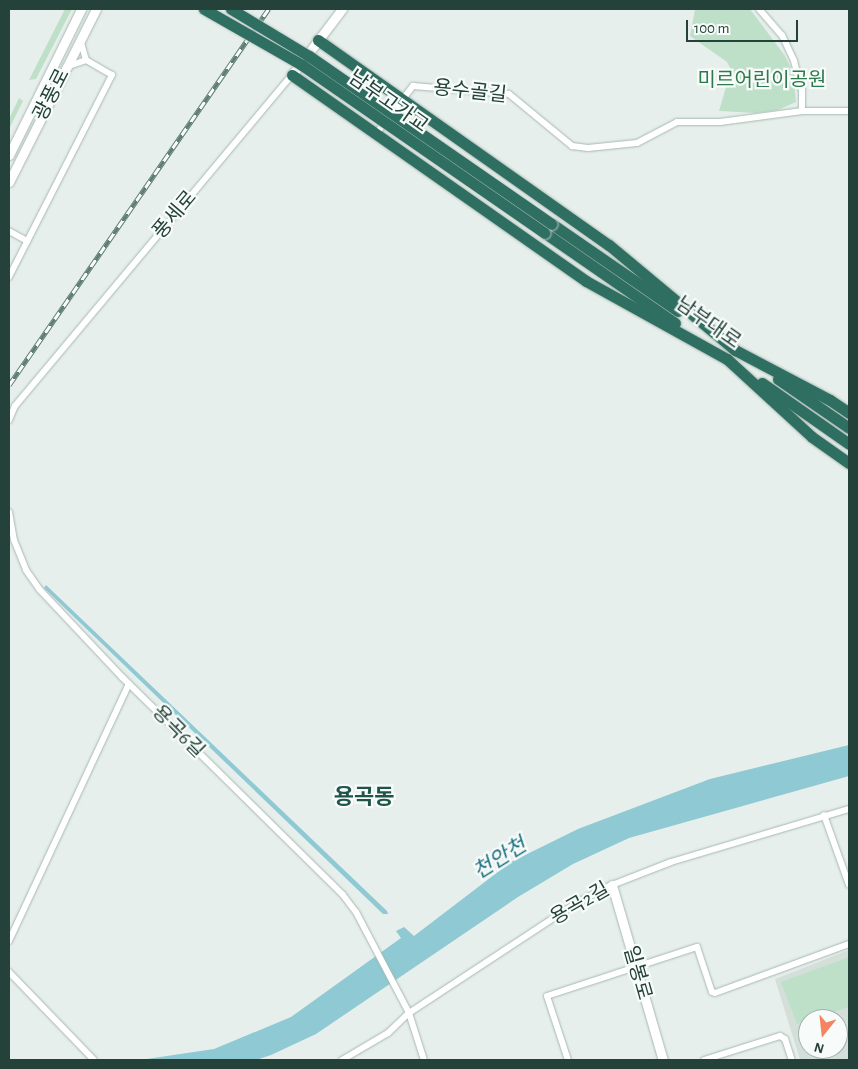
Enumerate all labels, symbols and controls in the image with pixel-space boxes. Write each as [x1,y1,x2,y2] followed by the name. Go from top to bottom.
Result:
[688,10,800,42] scale bar
[694,21,729,36] text: 100 m
[29,65,75,125] street label: 광풍로
[343,66,433,138] street label: 남부고가교
[698,68,826,92] park label: 미르어린이공원
[432,76,508,108] street label: 용수골길
[148,186,202,244] street label: 풍세로
[671,292,745,354] street label: 남부대로
[147,701,209,763] street label: 용곡6길
[334,785,394,811] district label: 용곡동
[469,833,531,885] water label: 천안천
[546,878,614,930] street label: 용곡2길
[618,943,656,1003] street label: 일봉로
[798,1009,848,1059] north arrow
[813,1039,826,1056] text: N

